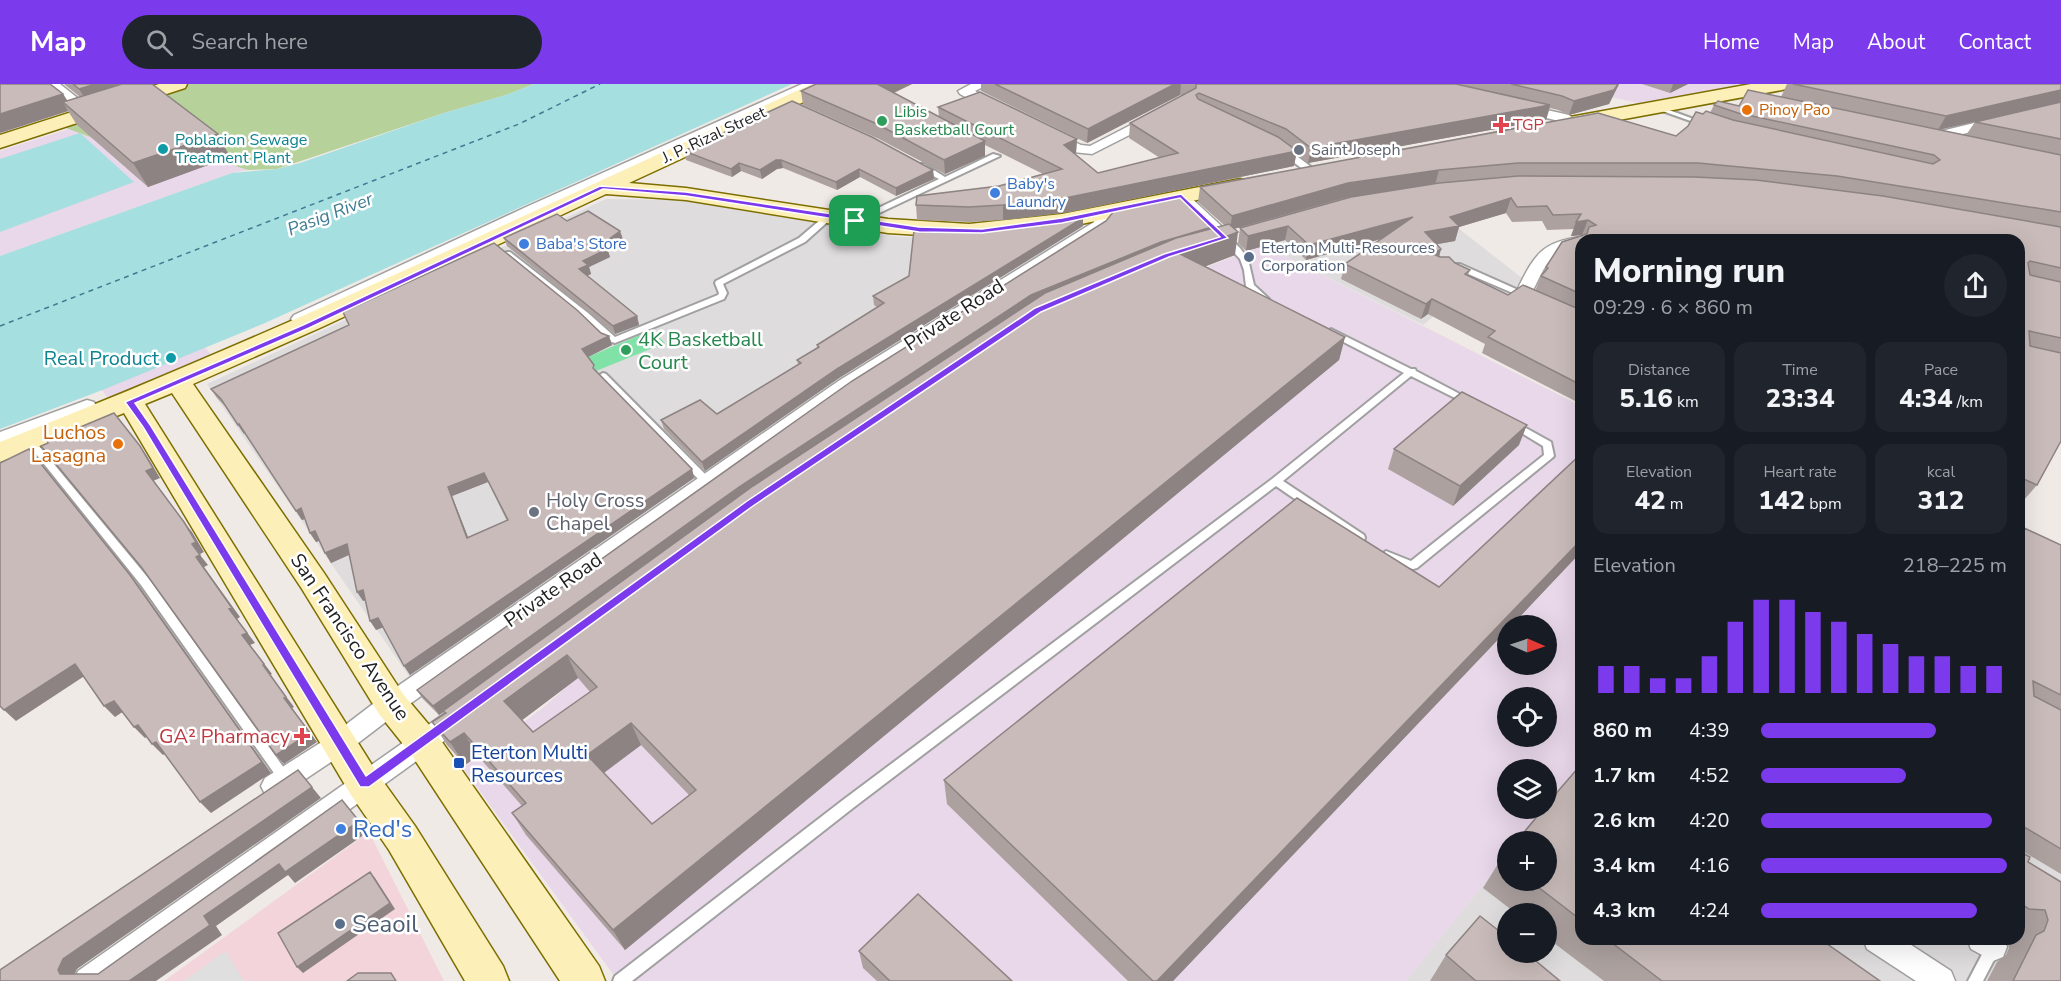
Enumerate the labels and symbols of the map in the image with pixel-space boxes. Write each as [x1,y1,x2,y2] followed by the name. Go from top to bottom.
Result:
[1759,99,1830,121] place label: Pinoy Pao
[657,101,770,169] street label: J. P. Rizal Street
[894,101,1015,141] place label: Libis Basketball Court
[1740,103,1754,117] marker: Pinoy Pao
[875,114,889,128] marker: Libis Basketball Court
[1513,114,1544,136] place label: TGP
[1494,118,1508,132] marker: TGP
[175,129,307,169] place label: Poblacion Sewage Treatment Plant
[1311,139,1401,161] place label: Saint Joseph
[156,142,170,156] marker: Poblacion Sewage Treatment Plant
[1292,143,1306,157] marker: Saint Joseph
[1007,173,1067,213] place label: Baby's Laundry
[284,186,377,241] water label: Pasig River
[988,186,1002,200] marker: Baby's Laundry
[829,195,880,246] pin
[536,233,627,255] place label: Baba's Store
[517,237,531,251] marker: Baba's Store
[1261,237,1435,277] place label: Eterton Multi-Resources Corporation
[1242,250,1256,264] marker: Eterton Multi-Resources Corporation
[899,273,1009,357] street label: Private Road
[638,326,763,376] place label: 4K Basketball Court
[619,343,633,357] marker: 4K Basketball Court
[44,345,160,372] place label: Real Product
[164,351,178,365] marker: Real Product
[31,419,106,469] place label: Luchos Lasagna
[111,437,125,451] marker: Luchos Lasagna
[546,487,644,537] place label: Holy Cross Chapel
[527,505,541,519] marker: Holy Cross Chapel
[498,546,608,634] street label: Private Road
[284,548,416,726] street label: San Francisco Avenue
[1497,615,1557,675] north arrow
[159,723,291,750] place label: GA² Pharmacy
[295,729,309,743] marker: GA² Pharmacy
[471,739,588,789] place label: Eterton Multi Resources
[452,756,466,770] marker: Eterton Multi Resources
[353,813,412,845] place label: Red's
[334,822,348,836] marker: Red's
[352,908,418,940] place label: Seaoil
[333,917,347,931] marker: Seaoil

